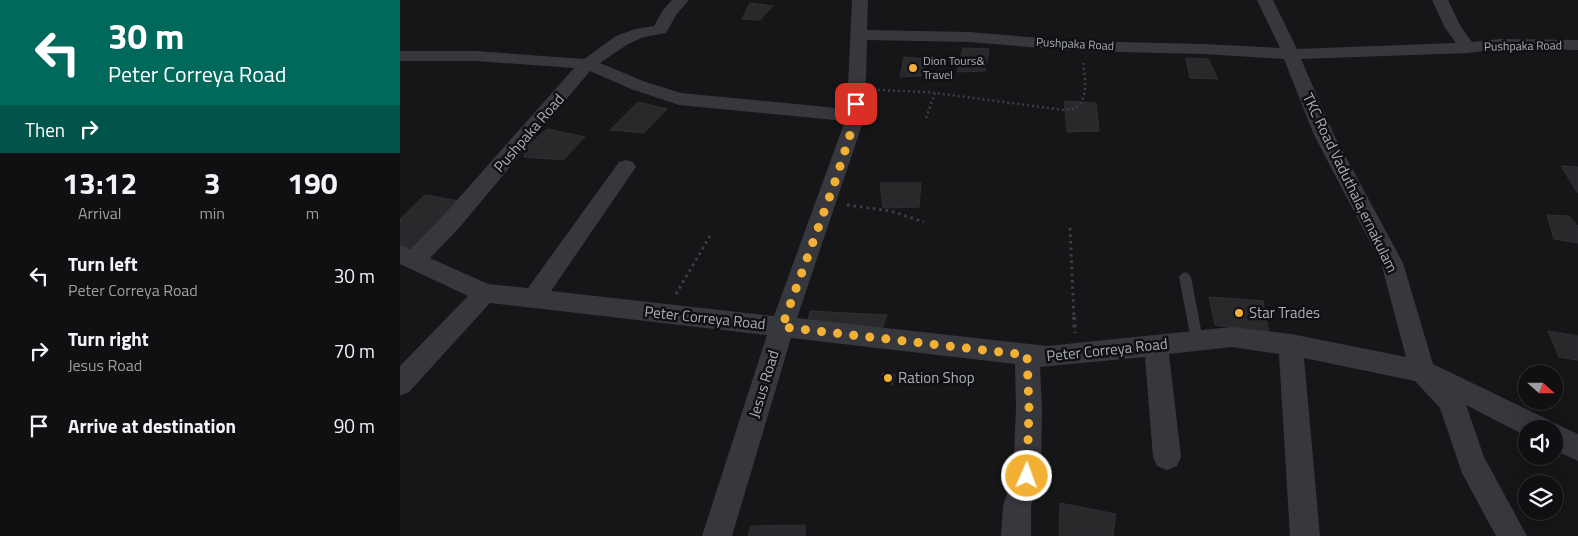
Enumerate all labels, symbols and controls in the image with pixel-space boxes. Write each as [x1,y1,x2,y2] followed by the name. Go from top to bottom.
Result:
[108,9,184,63] text: 30 m
[25,20,90,85] icon: left
[1035,32,1115,55] street label: Pushpaka Road
[1484,35,1562,56] street label: Pushpaka Road
[923,51,985,84] place label: Dion Tours& Travel
[108,57,287,91] text: Peter Correya Road
[907,62,919,74] marker: Dion Tours& Travel
[835,83,877,125] pin
[488,88,569,177] street label: Pushpaka Road
[1297,89,1404,277] street label: TKC Road Vaduthala,ernakulam
[842,90,870,118] icon: arrive
[25,115,65,144] text: Then
[75,115,103,143] icon: right
[62,160,137,206] text: 13:12
[204,160,221,206] text: 3
[287,160,338,206] text: 190
[78,201,121,225] text: Arrival
[199,201,225,225] text: min
[306,201,319,225] text: m
[68,249,138,278] text: Turn left
[334,261,375,290] text: 30 m
[25,262,53,290] icon: left
[68,278,198,302] text: Peter Correya Road
[643,300,767,335] street label: Peter Correya Road
[1249,301,1320,324] place label: Star Trades
[1233,307,1245,319] marker: Star Trades
[68,324,149,353] text: Turn right
[1045,332,1169,367] street label: Peter Correya Road
[334,336,375,365] text: 70 m
[25,337,53,365] icon: right
[742,347,785,420] street label: Jesus Road
[68,353,142,377] text: Jesus Road
[1518,365,1562,410] north arrow
[1518,365,1563,520] map controls
[898,366,975,389] place label: Ration Shop
[882,372,894,384] marker: Ration Shop
[68,411,236,440] text: Arrive at destination
[334,411,375,440] text: 90 m
[25,412,53,440] icon: arrive
[1518,420,1563,465] button: sound
[1000,449,1052,501] position arrow
[1518,475,1563,520] button: layers

